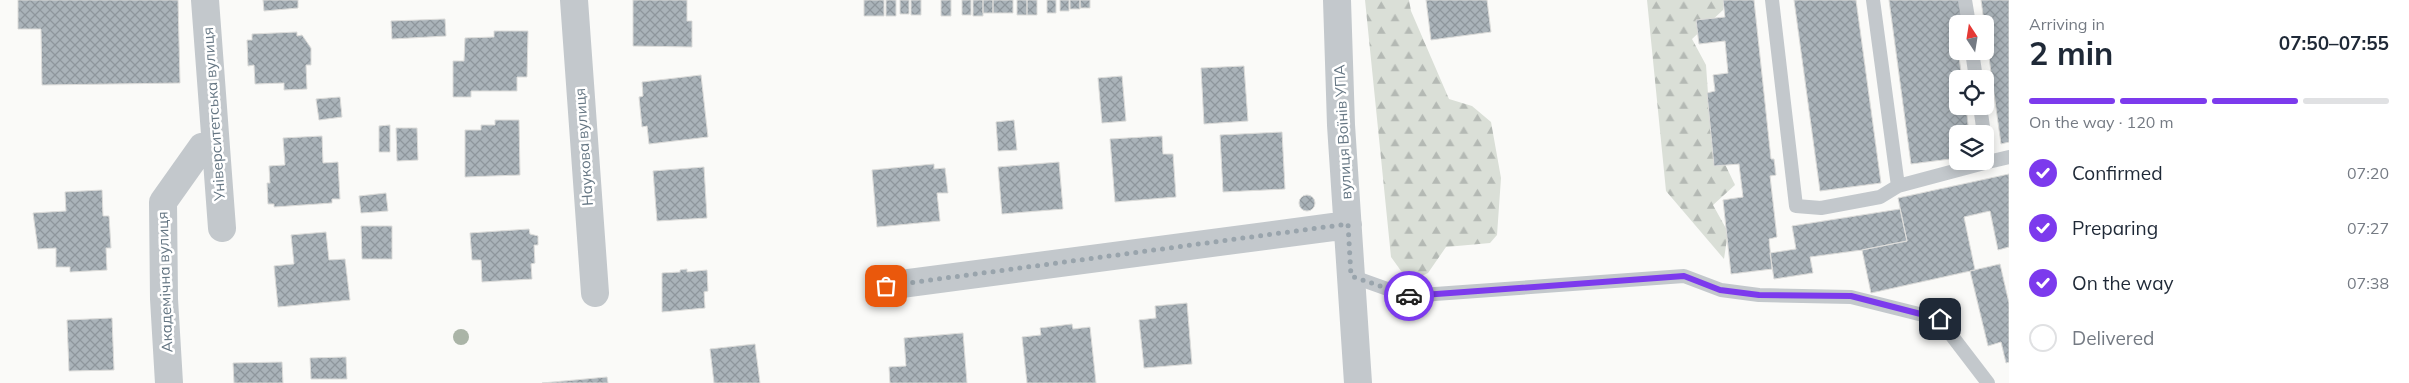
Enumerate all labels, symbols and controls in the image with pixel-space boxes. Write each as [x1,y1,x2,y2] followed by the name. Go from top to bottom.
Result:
[2029,14,2105,34] text: Arriving in
[1949,15,1994,60] north arrow
[1949,15,1994,170] map controls
[198,26,229,203] street label: Університетська вулиця
[2279,31,2389,55] text: 07:50–07:55
[2029,33,2113,73] text: 2 min
[1329,64,1356,200] street label: вулиця Воїнів УПА
[1949,70,1994,115] button: locate
[570,87,597,207] street label: Наукова вулиця
[2029,112,2174,132] text: On the way · 120 m
[1949,125,1994,170] button: layers
[2029,159,2057,187] icon: check
[2072,161,2163,185] text: Confirmed
[2347,163,2389,183] text: 07:20
[153,211,176,353] street label: Академічна вулиця
[2029,214,2057,242] icon: check
[2072,216,2158,240] text: Preparing
[2347,218,2389,238] text: 07:27
[865,265,907,307] pin
[2029,269,2057,297] icon: check
[1384,271,1434,321] courier
[2072,271,2174,295] text: On the way
[872,272,900,300] icon: bag
[2347,273,2389,293] text: 07:38
[1395,282,1423,310] icon: car
[1919,298,1961,340] pin
[1926,305,1954,333] icon: home
[2072,326,2154,350] text: Delivered

